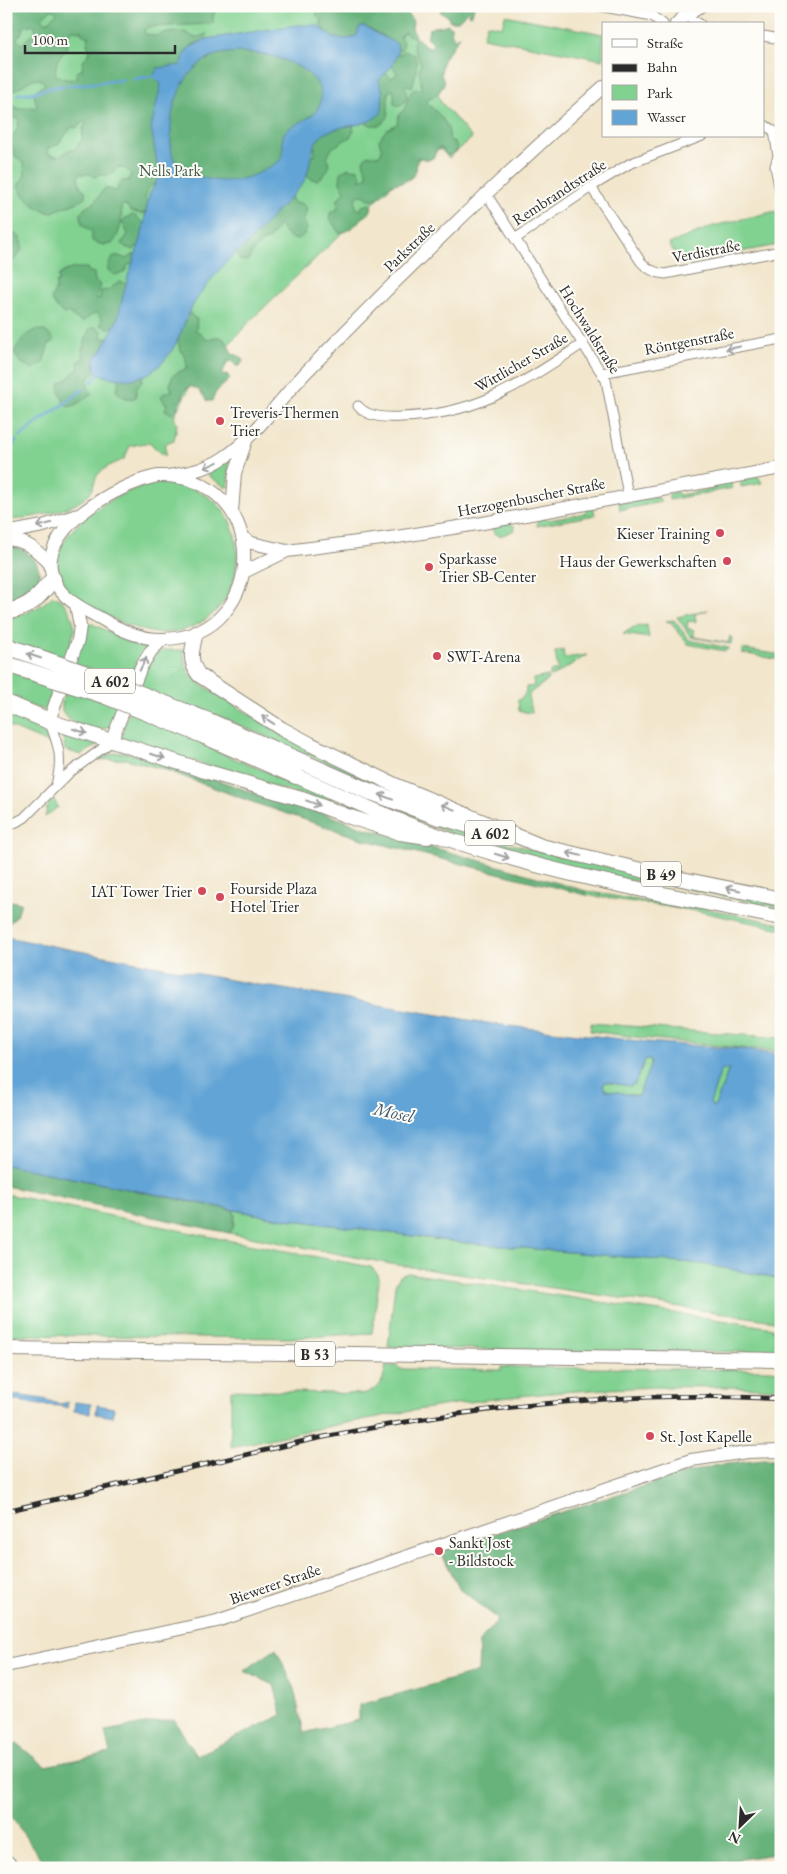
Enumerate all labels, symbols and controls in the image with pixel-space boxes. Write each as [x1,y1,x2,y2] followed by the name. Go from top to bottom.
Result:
[25,22,175,54] scale bar
[602,22,764,138] legend
[32,30,69,49] text: 100 m
[647,33,683,52] text: Straße
[647,57,678,76] text: Bahn
[647,83,674,102] text: Park
[647,107,686,126] text: Wasser
[508,154,610,230] street label: Rembrandtstraße
[139,160,202,181] park label: Nells Park
[379,217,439,277] street label: Parkstraße
[670,234,742,268] street label: Verdistraße
[554,281,626,377] street label: Hochwaldstraße
[642,322,736,360] street label: Röntgenstraße
[471,327,571,397] street label: Wittlicher Straße
[725,344,741,353] one-way arrow
[230,402,340,441] place label: Treveris-Thermen Trier
[214,415,226,427] marker: Treveris-Thermen Trier
[204,460,219,470] one-way arrow
[455,472,607,522] street label: Herzogenbuscher Straße
[36,521,52,530] one-way arrow
[616,523,711,544] place label: Kieser Training
[714,527,726,539] marker: Kieser Training
[439,548,537,587] place label: Sparkasse Trier SB-Center
[559,551,718,572] place label: Haus der Gewerkschaften
[721,555,733,567] marker: Haus der Gewerkschaften
[423,561,435,573] marker: Sparkasse Trier SB-Center
[447,646,521,667] place label: SWT-Arena
[431,650,443,662] marker: SWT-Arena
[27,651,42,660] one-way arrow
[138,657,148,672] one-way arrow
[85,668,135,694] road number: A 602
[261,715,275,725] one-way arrow
[72,727,87,736] one-way arrow
[149,752,165,762] one-way arrow
[379,792,394,802] one-way arrow
[305,799,321,808] one-way arrow
[441,802,456,811] one-way arrow
[465,820,515,846] road number: A 602
[567,849,583,858] one-way arrow
[493,851,509,861] one-way arrow
[641,862,681,886] road number: B 49
[230,878,318,917] place label: Fourside Plaza Hotel Trier
[91,881,193,902] place label: IAT Tower Trier
[725,884,741,894] one-way arrow
[196,885,208,897] marker: IAT Tower Trier
[214,891,226,903] marker: Fourside Plaza Hotel Trier
[371,1096,417,1128] water label: Mosel
[295,1342,335,1366] road number: B 53
[660,1426,752,1447] place label: St. Jost Kapelle
[644,1430,656,1442] marker: St. Jost Kapelle
[449,1532,514,1571] place label: Sankt Jost - Bildstock
[433,1545,445,1557] marker: Sankt Jost - Bildstock
[227,1559,323,1609] street label: Biewerer Straße
[714,1802,764,1852] north arrow
[725,1827,743,1848] text: N

